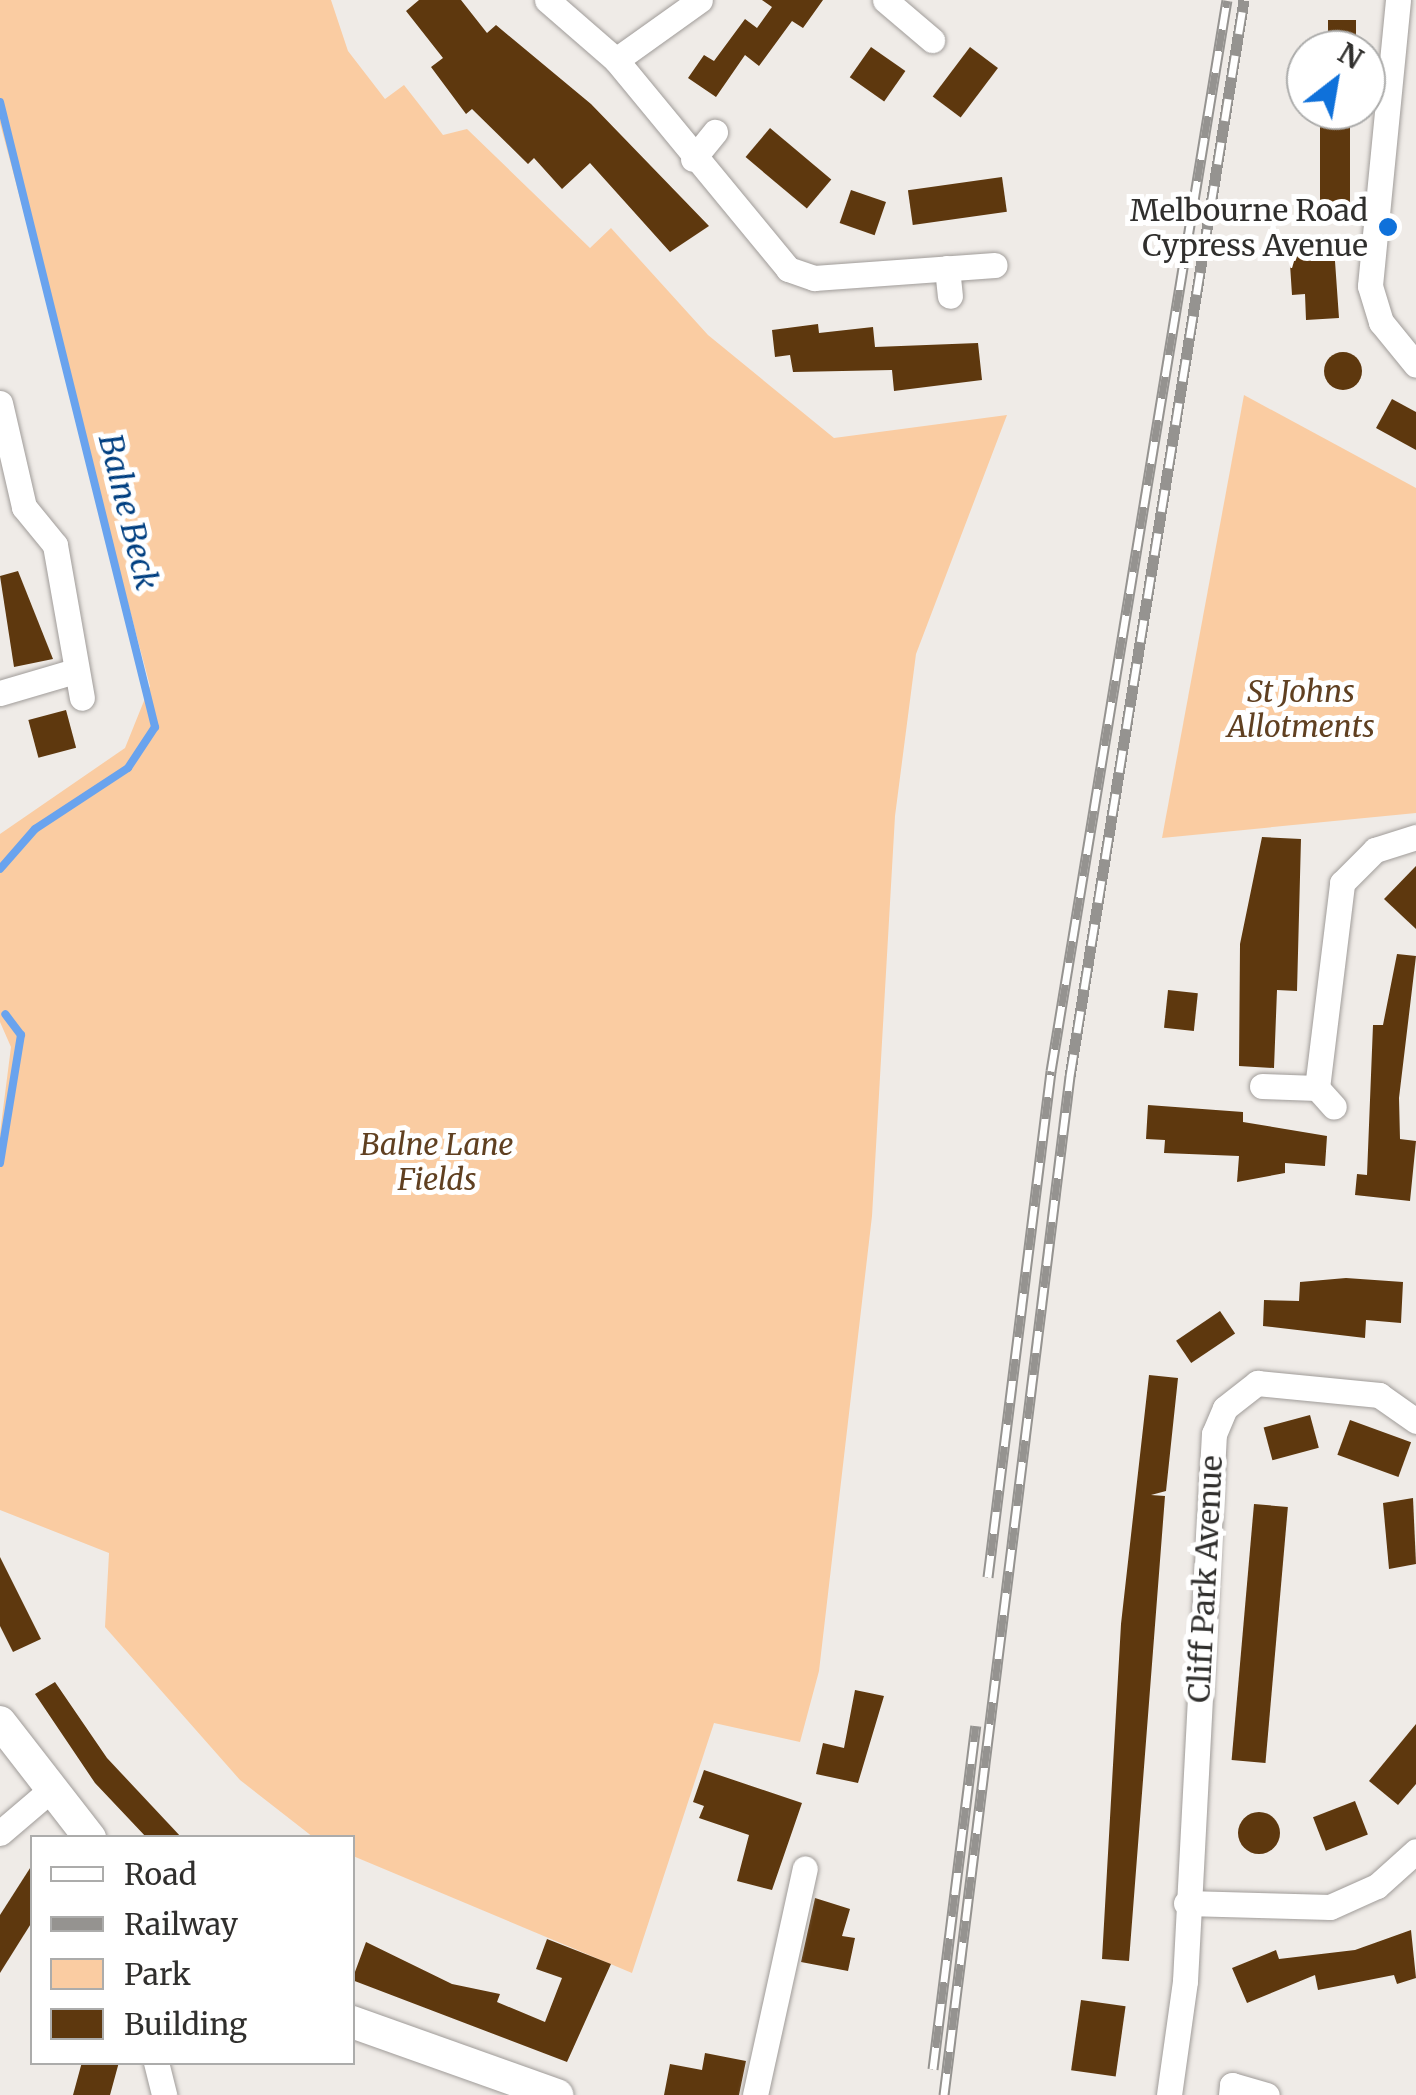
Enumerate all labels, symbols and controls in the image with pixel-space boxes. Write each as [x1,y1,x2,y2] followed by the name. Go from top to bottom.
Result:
[1286,30,1386,130] north arrow
[1332,35,1369,77] text: N
[1130,192,1368,262] place label: Melbourne Road Cypress Avenue
[1377,216,1399,238] marker: Melbourne Road Cypress Avenue
[90,430,166,594] water label: Balne Beck
[1227,673,1375,744] park label: St Johns Allotments
[360,1126,514,1196] park label: Balne Lane Fields
[1181,1454,1229,1704] street label: Cliff Park Avenue
[30,1835,355,2065] legend
[124,1855,197,1893] text: Road
[124,1905,238,1943] text: Railway
[124,1955,191,1993] text: Park
[124,2005,247,2043] text: Building

